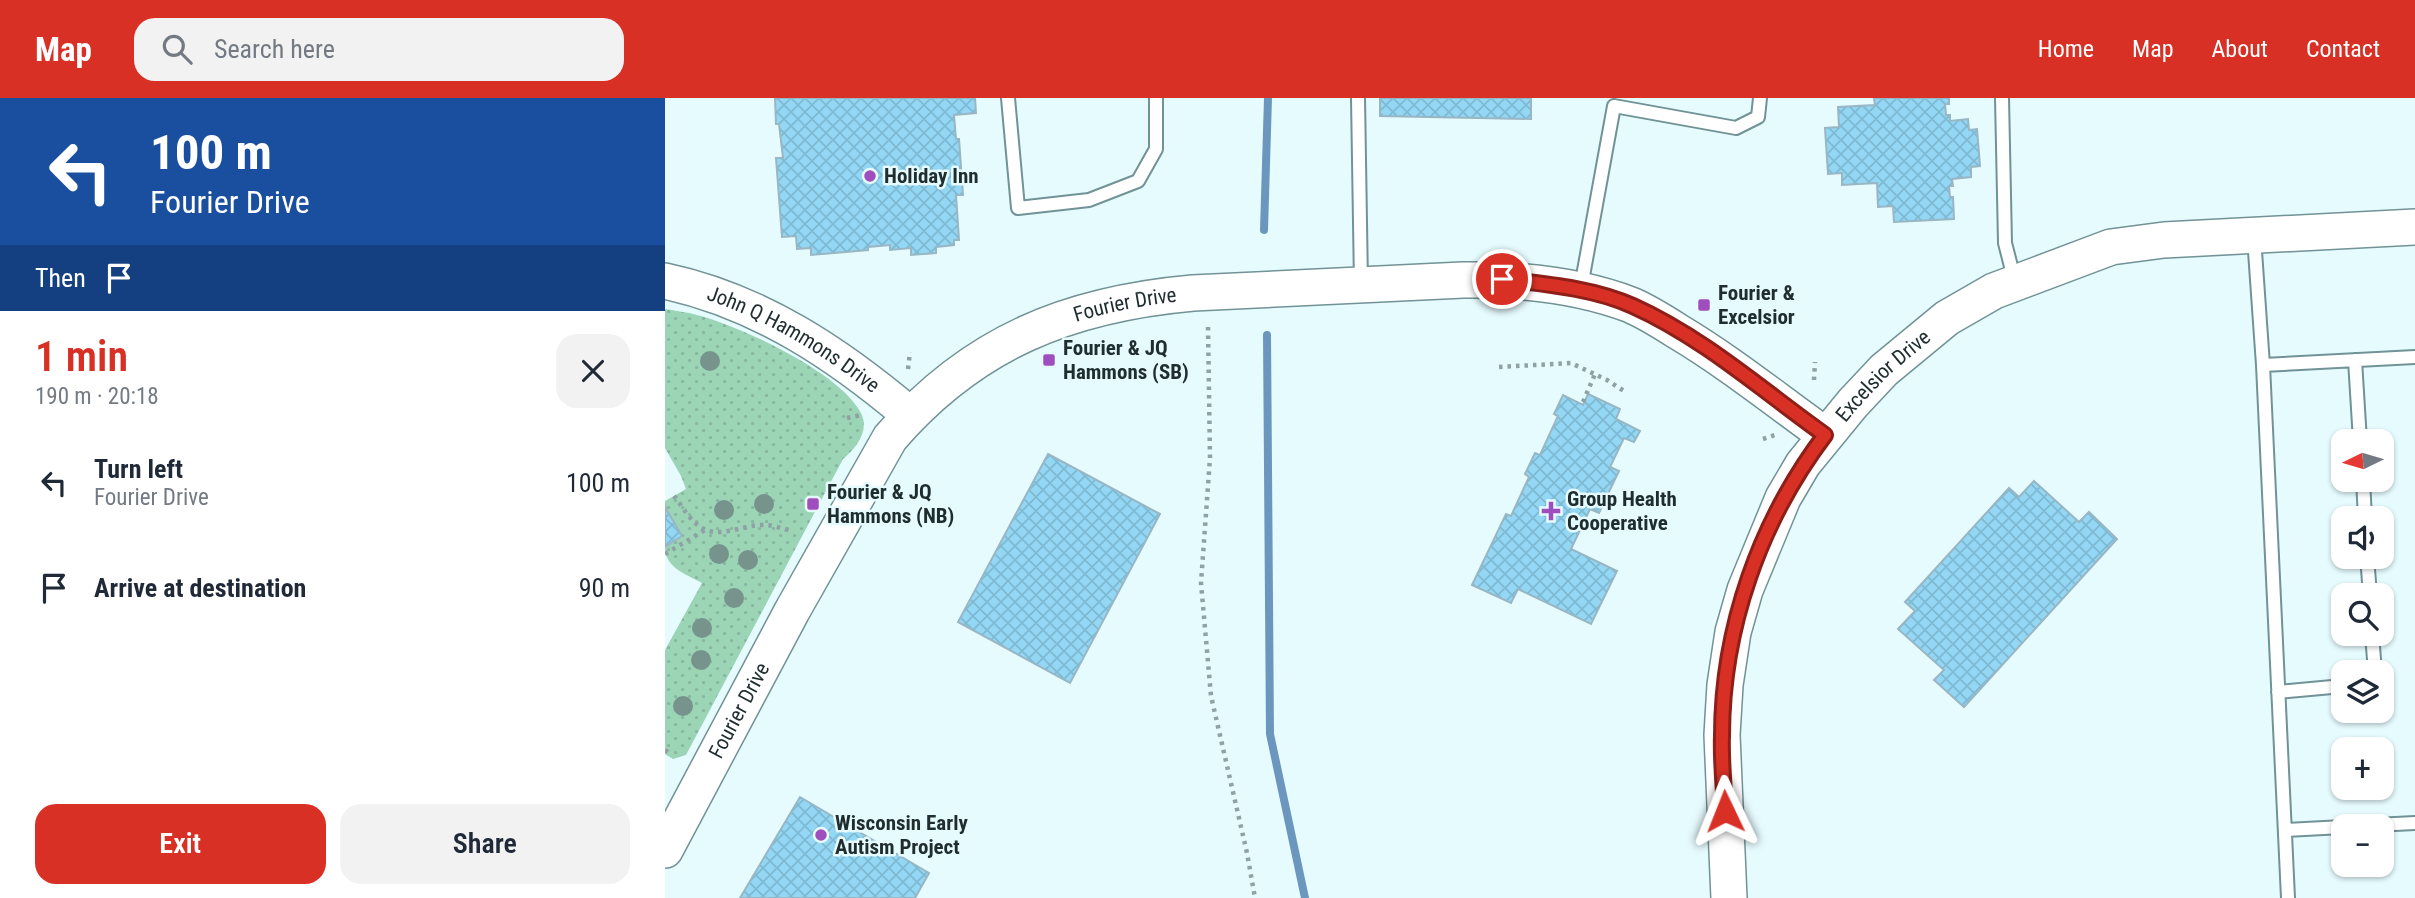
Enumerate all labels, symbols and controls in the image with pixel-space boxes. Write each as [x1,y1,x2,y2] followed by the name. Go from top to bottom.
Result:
[134,18,624,81] search box
[35,30,92,69] text: Map
[158,30,196,68] icon: search
[214,34,335,64] text: Search here
[2038,35,2094,63] text: Home
[2132,35,2174,63] text: Map
[2212,35,2268,63] text: About
[2306,35,2380,63] text: Contact
[150,124,272,181] text: 100 m
[35,126,126,217] icon: left
[884,164,979,188] place label: Holiday Inn
[862,168,878,184] marker: Holiday Inn
[150,183,310,221] text: Fourier Drive
[1472,249,1532,309] pin
[100,259,138,297] icon: arrive
[1483,260,1521,298] icon: arrive
[35,263,86,293] text: Then
[704,281,884,398] street label: John Q Hammons Drive
[1718,281,1795,329] place label: Fourier & Excelsior
[1070,283,1178,327] street label: Fourier Drive
[1696,297,1712,313] marker: Fourier & Excelsior
[1831,325,1935,426] street label: Excelsior Drive
[35,332,128,381] text: 1 min
[556,334,630,408] button: close
[1063,336,1189,384] place label: Fourier & JQ Hammons (SB)
[1041,352,1057,368] marker: Fourier & JQ Hammons (SB)
[35,383,159,410] text: 190 m · 20:18
[2331,429,2394,492] north arrow
[2331,429,2394,877] map controls
[94,454,183,484] text: Turn left
[35,464,73,502] icon: left
[566,468,630,498] text: 100 m
[827,480,954,528] place label: Fourier & JQ Hammons (NB)
[94,484,209,511] text: Fourier Drive
[1567,487,1677,535] place label: Group Health Cooperative
[805,496,821,512] marker: Fourier & JQ Hammons (NB)
[1541,501,1561,521] marker: Group Health Cooperative
[2331,506,2394,569] button: sound
[35,569,73,607] icon: arrive
[94,573,306,603] text: Arrive at destination
[579,573,630,603] text: 90 m
[2331,583,2394,646] button: search
[704,658,774,762] street label: Fourier Drive
[2331,660,2394,723] button: layers
[2331,737,2394,800] button: +
[1688,774,1762,848] position arrow
[35,804,326,884] button: Exit
[340,804,630,884] button: Share
[835,811,968,859] place label: Wisconsin Early Autism Project
[2331,814,2394,877] button: −
[813,827,829,843] marker: Wisconsin Early Autism Project

